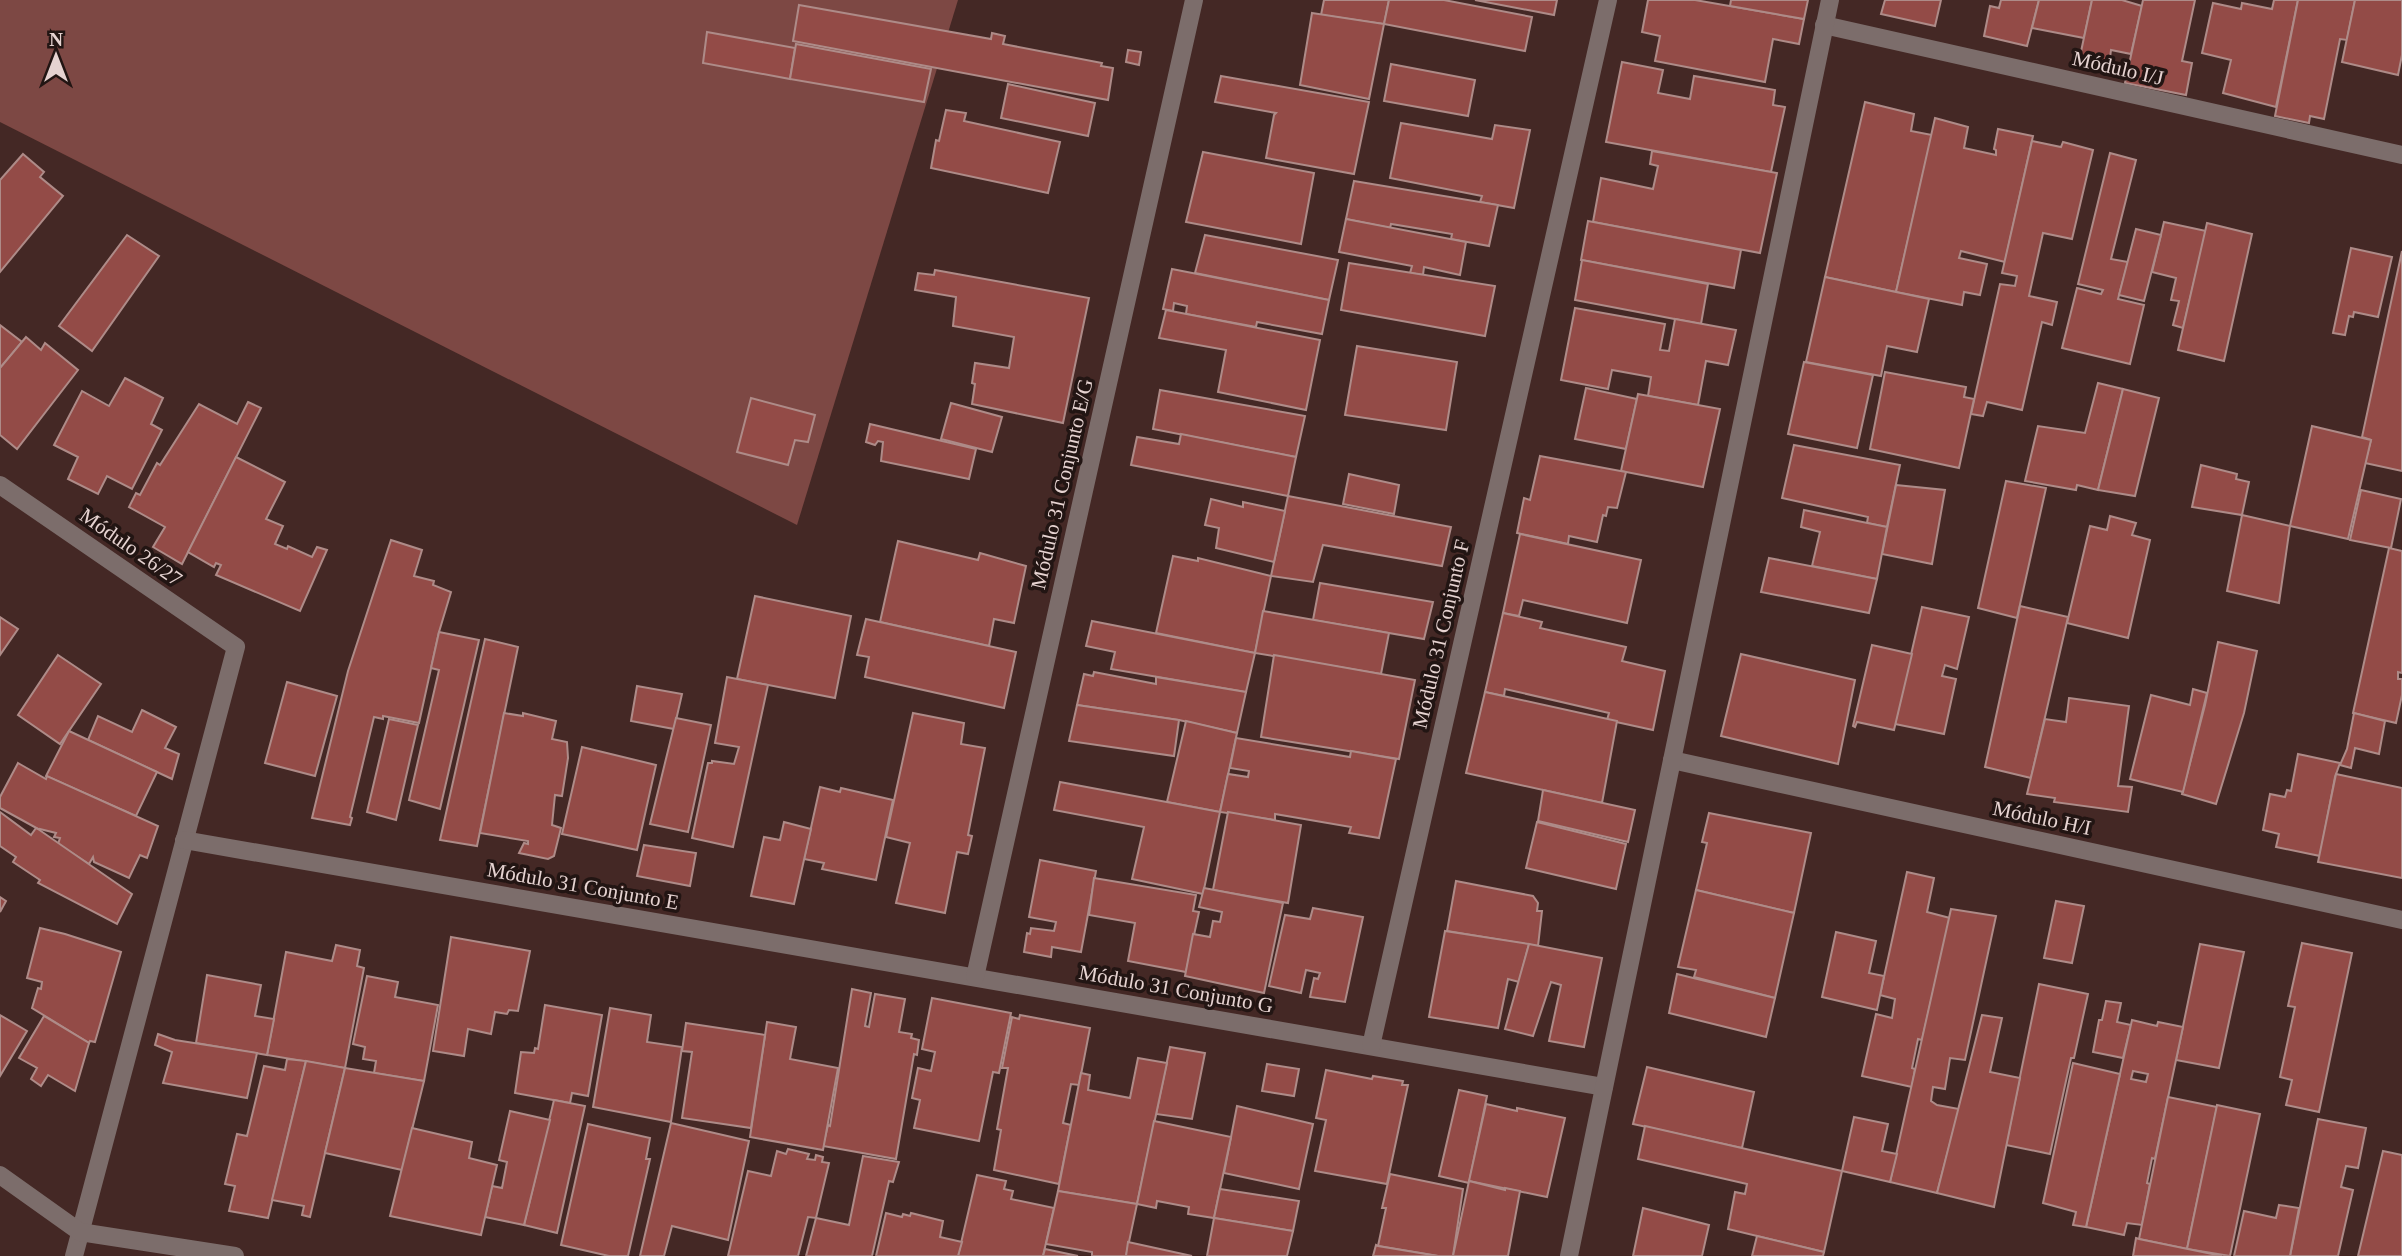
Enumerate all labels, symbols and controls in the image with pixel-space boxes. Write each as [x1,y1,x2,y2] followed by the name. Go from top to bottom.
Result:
[21,21,91,91] north arrow
[49,29,63,50] text: N
[2070,46,2166,90] street label: Módulo I/J
[1026,376,1098,592] street label: Módulo 31 Conjunto E/G
[75,503,187,591] street label: Módulo 26/27
[1408,537,1474,731] street label: Módulo 31 Conjunto F
[1991,796,2093,840] street label: Módulo H/I
[485,857,681,915] street label: Módulo 31 Conjunto E
[1077,960,1275,1018] street label: Módulo 31 Conjunto G

